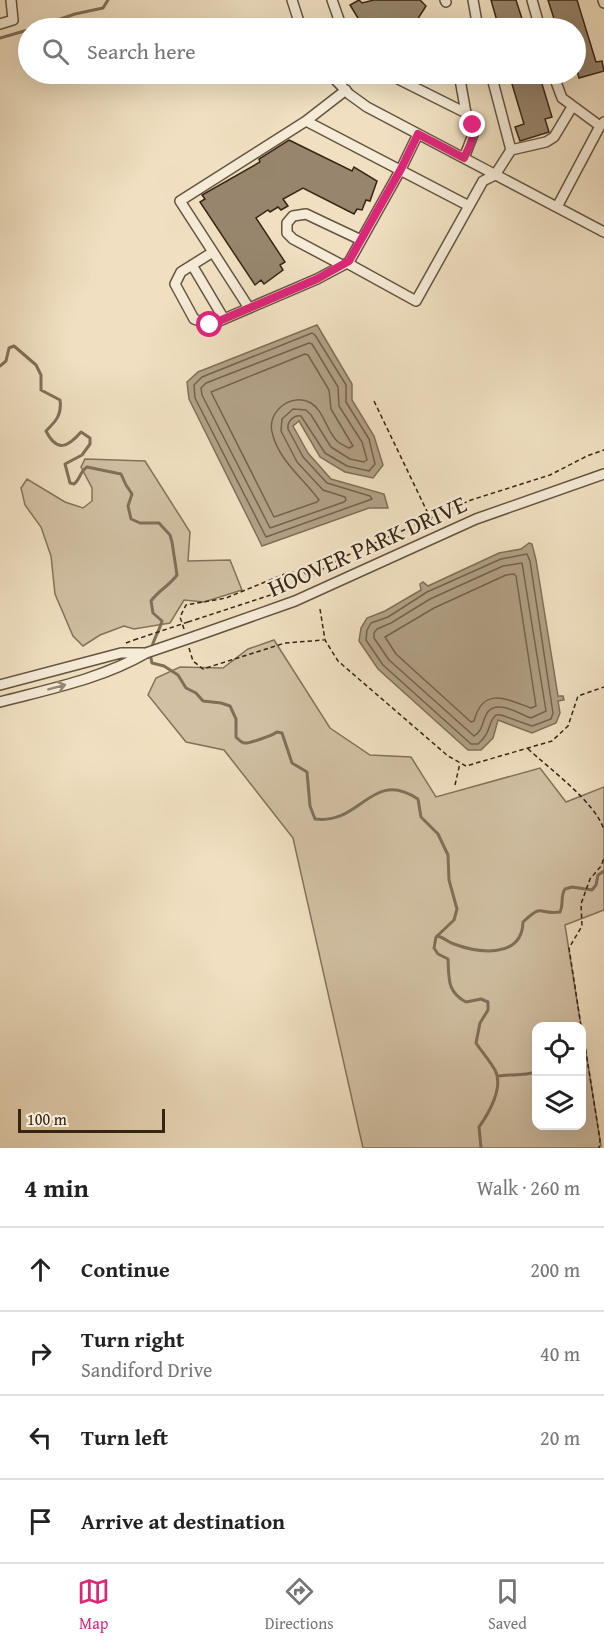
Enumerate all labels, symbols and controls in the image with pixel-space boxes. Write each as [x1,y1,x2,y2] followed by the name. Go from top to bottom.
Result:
[18,18,586,84] search box
[39,35,72,68] icon: search
[87,35,196,67] text: Search here
[459,111,485,137] route end
[196,311,222,337] route start
[262,486,472,606] street label: HOOVER PARK DRIVE
[47,681,66,692] one-way arrow
[532,1022,586,1130] map controls
[532,1022,586,1076] button: locate
[532,1076,586,1130] button: layers
[18,1106,165,1134] scale bar
[27,1107,67,1131] text: 100 m
[24,1168,89,1207] text: 4 min
[477,1173,580,1202] text: Walk · 260 m
[24,1253,57,1286] icon: ahead
[81,1253,170,1285] text: Continue
[530,1255,580,1284] text: 200 m
[81,1323,184,1355] text: Turn right
[24,1337,57,1370] icon: right
[540,1339,580,1368] text: 40 m
[81,1355,212,1384] text: Sandiford Drive
[24,1421,57,1454] icon: left
[81,1421,168,1453] text: Turn left
[540,1423,580,1452] text: 20 m
[24,1505,57,1538] icon: arrive
[81,1505,285,1537] text: Arrive at destination
[77,1575,110,1635] tab: Map
[265,1575,334,1635] tab: Directions
[488,1575,527,1635] tab: Saved

